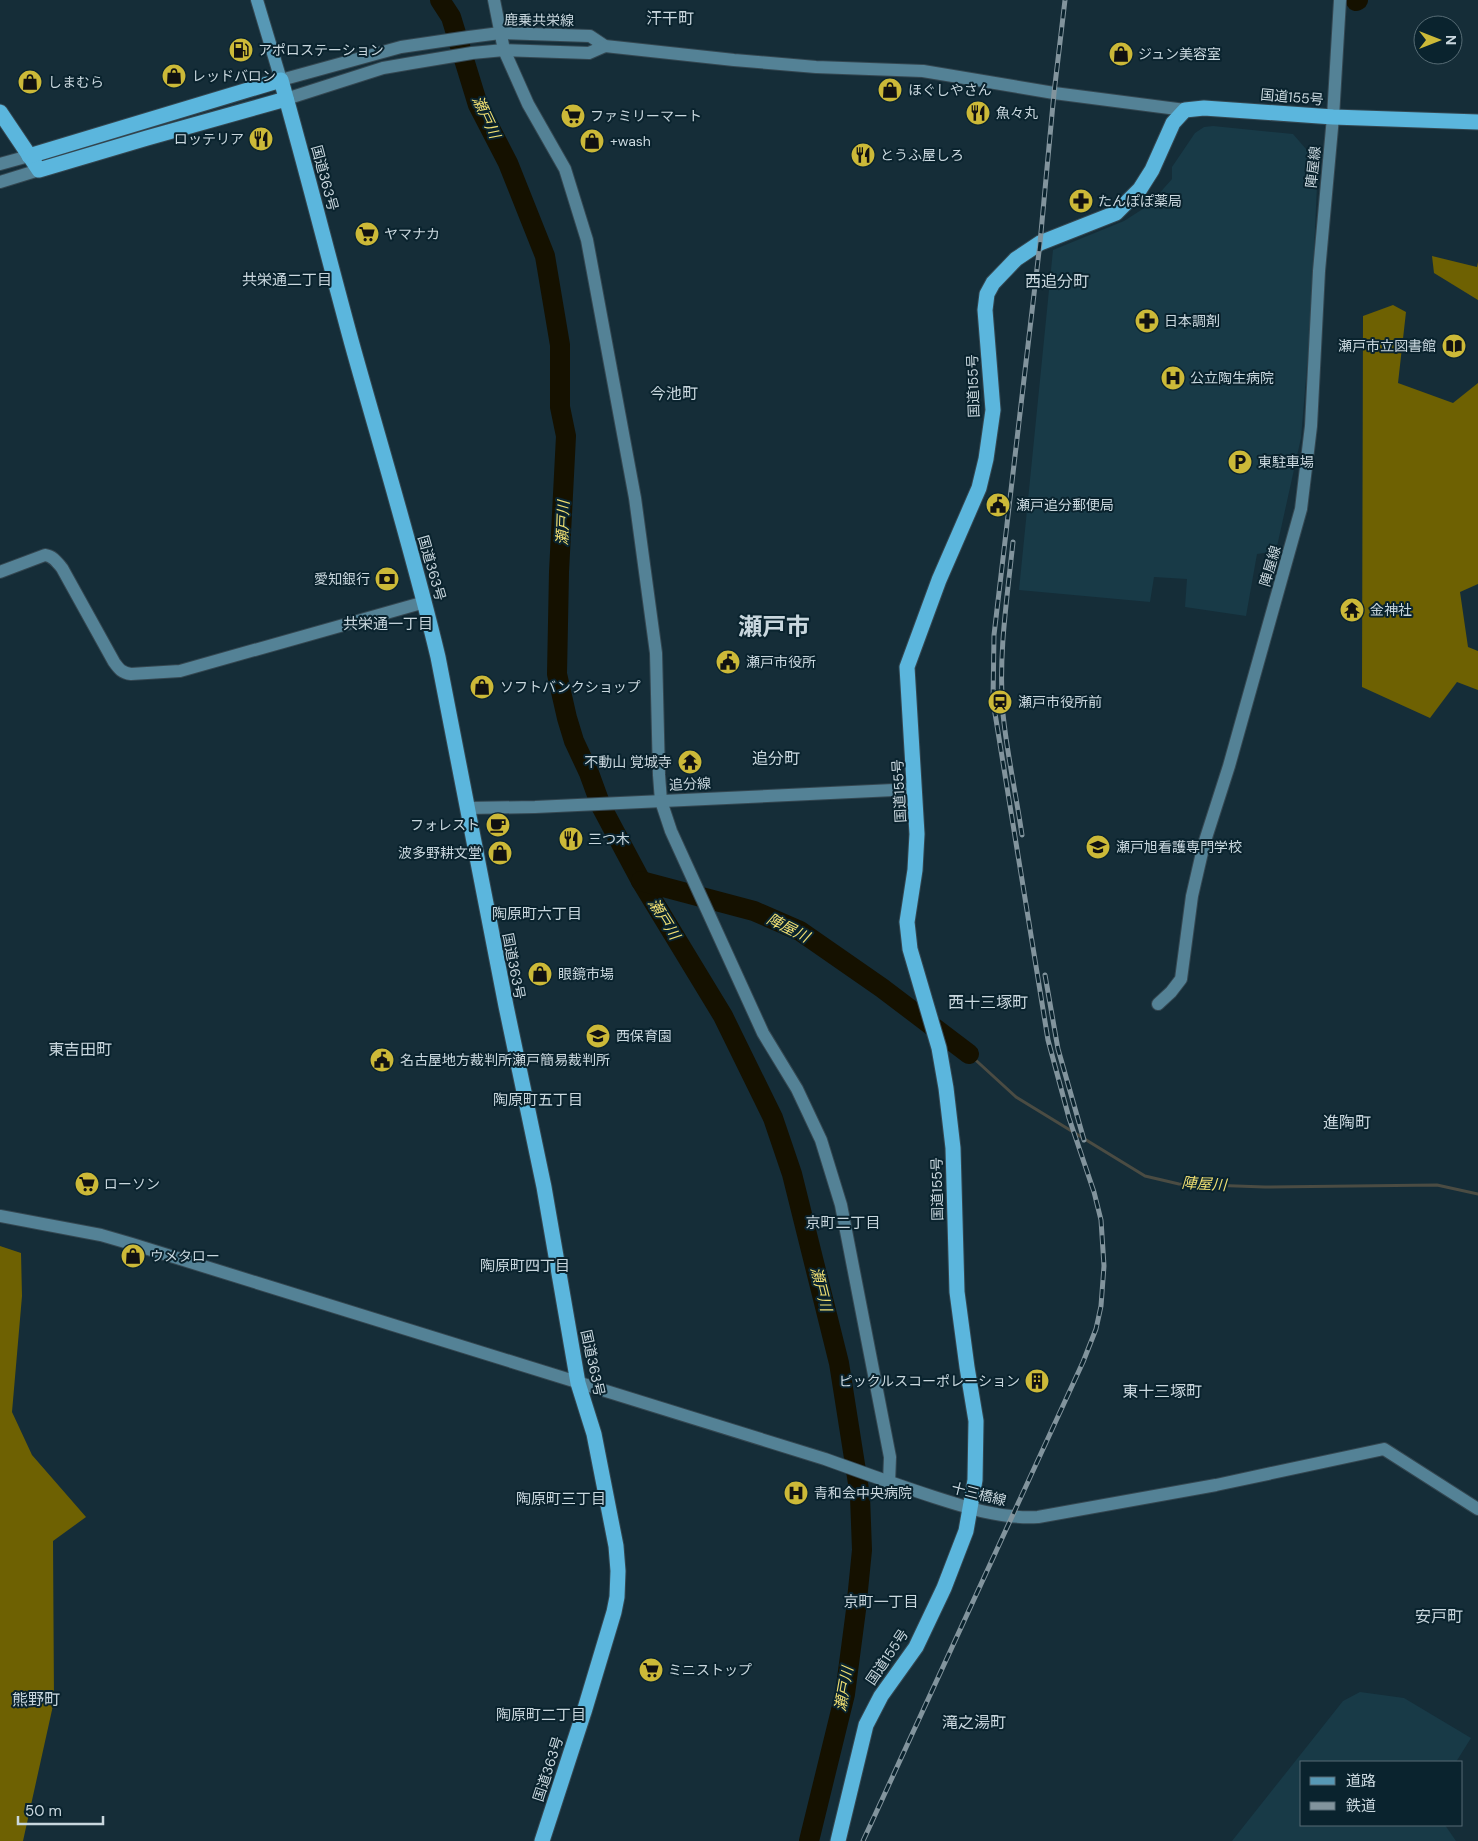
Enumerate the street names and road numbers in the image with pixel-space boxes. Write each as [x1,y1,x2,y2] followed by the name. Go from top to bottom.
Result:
[504,10,574,30] street label: 鹿乗共栄線
[1260,85,1324,109] street label: 国道155号
[308,143,342,213] street label: 国道363号
[1302,145,1324,189] street label: 陣屋線
[963,354,983,418] street label: 国道155号
[414,533,450,603] street label: 国道363号
[1256,543,1284,589] street label: 陣屋線
[888,759,910,823] street label: 国道155号
[669,774,711,794] street label: 追分線
[499,931,529,1001] street label: 国道363号
[927,1157,947,1221] street label: 国道155号
[577,1328,609,1398] street label: 国道363号
[950,1478,1008,1510] street label: 十三橋線
[862,1626,912,1688] street label: 国道155号
[529,1734,567,1804] street label: 国道363号

